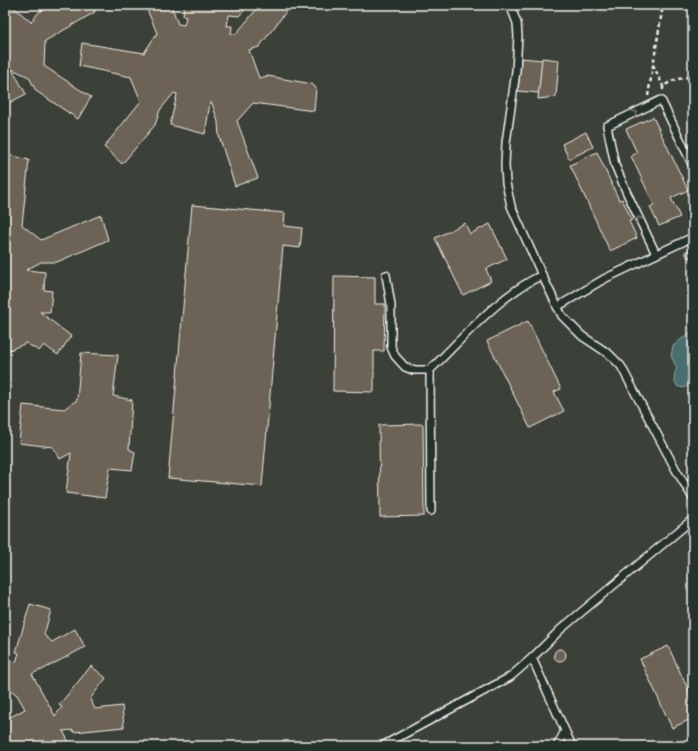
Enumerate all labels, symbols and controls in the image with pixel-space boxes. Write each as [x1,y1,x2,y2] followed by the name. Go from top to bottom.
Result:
[631,110,639,118] one-way arrow
[636,216,644,223] one-way arrow

